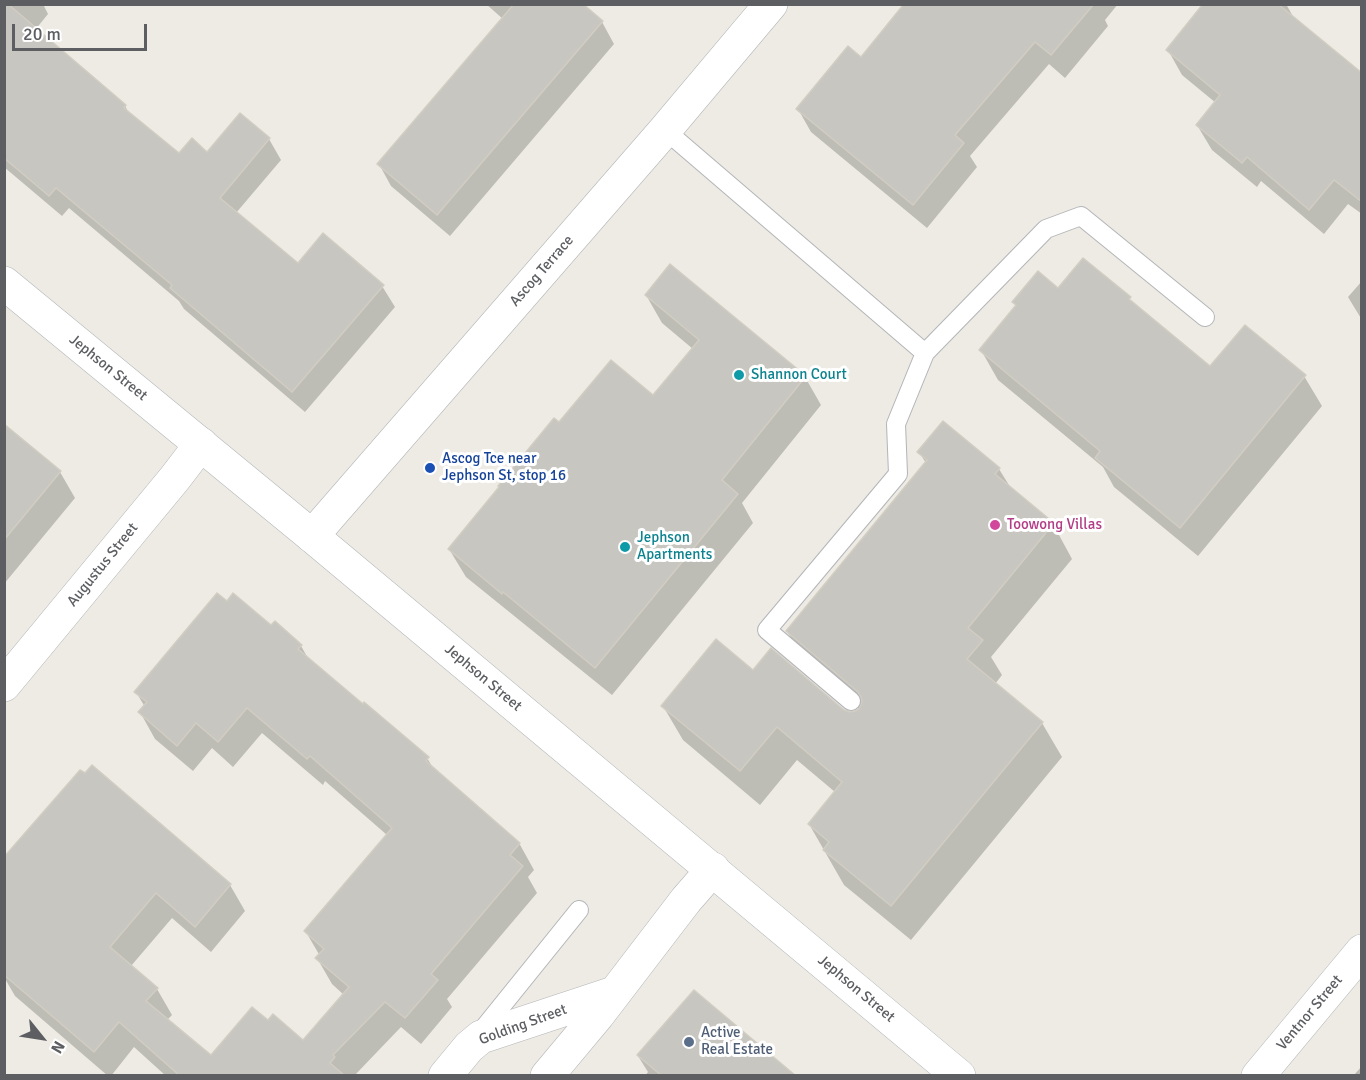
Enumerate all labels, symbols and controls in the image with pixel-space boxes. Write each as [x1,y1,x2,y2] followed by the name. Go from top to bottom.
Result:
[15,12,150,50] scale bar
[23,23,61,45] text: 20 m
[506,232,578,310] street label: Ascog Terrace
[65,331,151,405] street label: Jephson Street
[751,366,847,384] place label: Shannon Court
[732,368,746,382] marker: Shannon Court
[442,450,566,485] place label: Ascog Tce near Jephson St, stop 16
[423,461,437,475] marker: Ascog Tce near Jephson St, stop 16
[1007,516,1102,534] place label: Toowong Villas
[988,518,1002,532] marker: Toowong Villas
[64,520,142,610] street label: Augustus Street
[637,529,712,564] place label: Jephson Apartments
[618,540,632,554] marker: Jephson Apartments
[441,640,525,716] street label: Jephson Street
[814,951,898,1027] street label: Jephson Street
[1273,972,1347,1054] street label: Ventnor Street
[477,1001,569,1049] street label: Golding Street
[12,1008,72,1068] north arrow
[701,1024,773,1059] place label: Active Real Estate
[682,1035,696,1049] marker: Active Real Estate
[46,1037,69,1057] text: N

